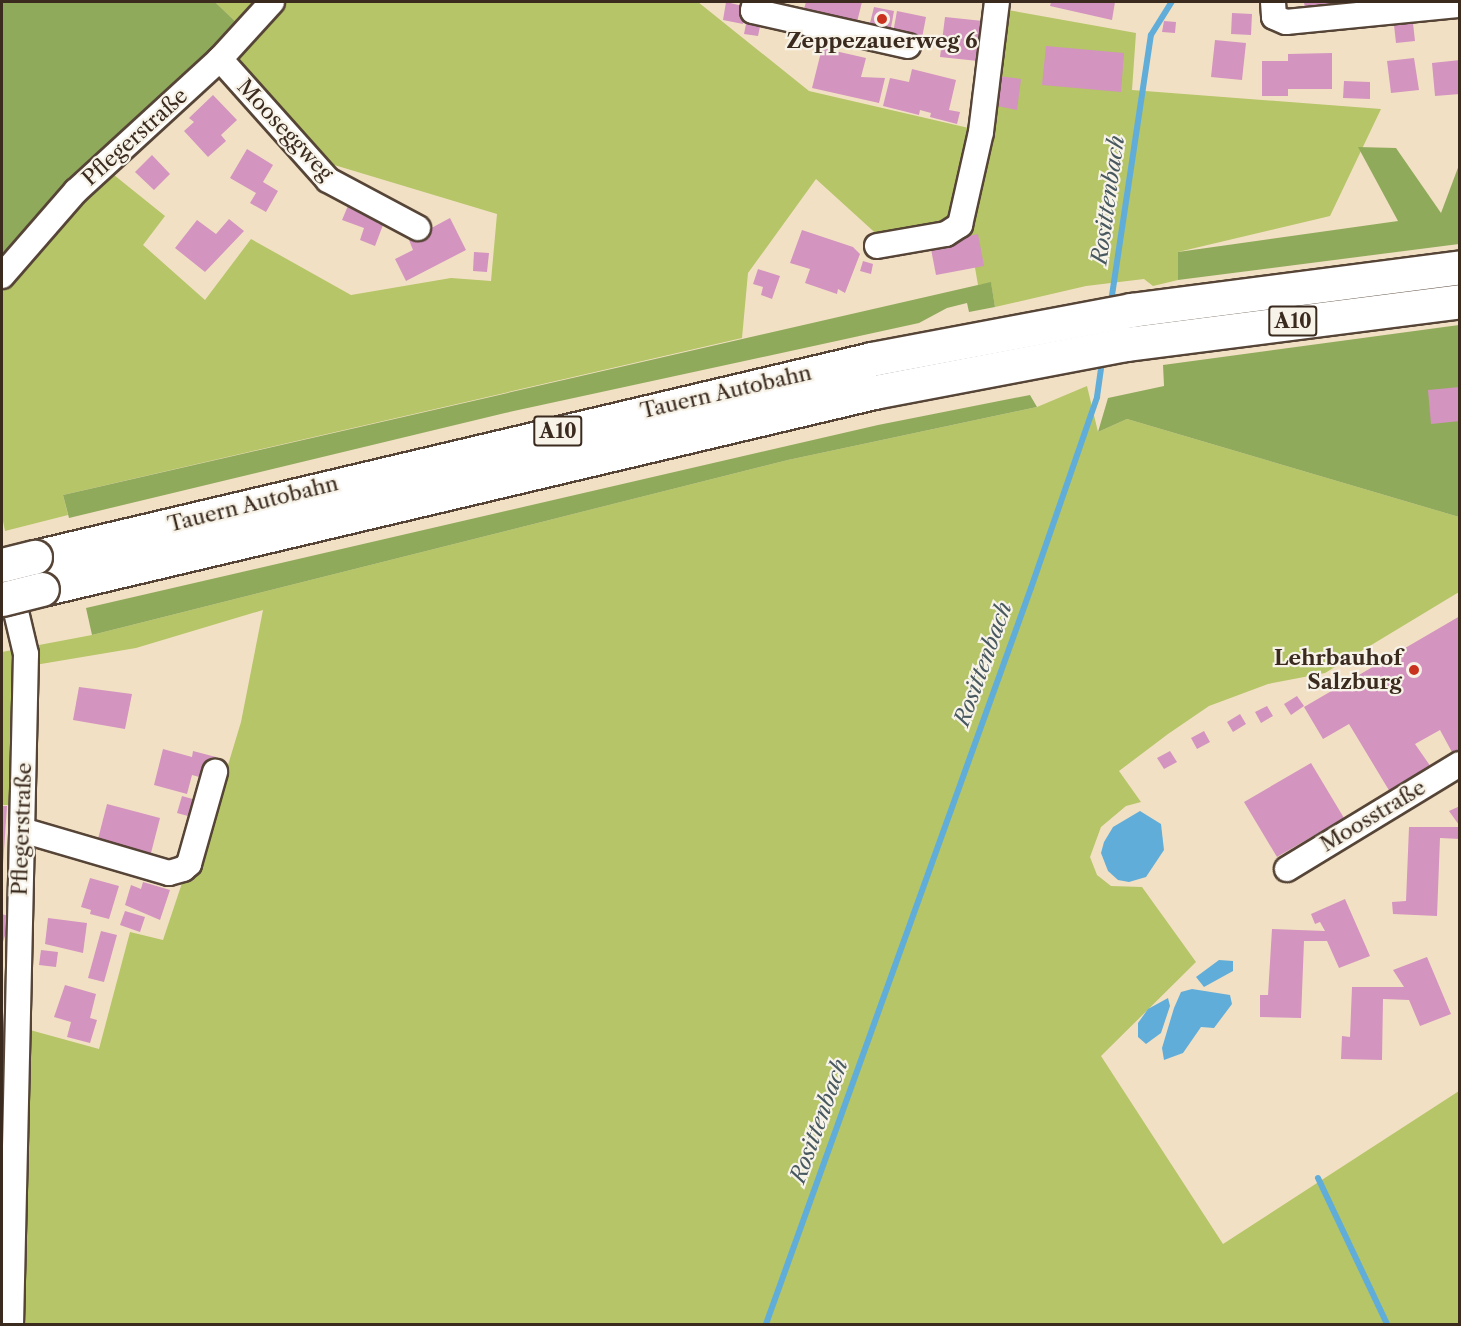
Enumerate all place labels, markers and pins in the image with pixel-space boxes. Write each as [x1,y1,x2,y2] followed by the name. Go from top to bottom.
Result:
[875,12,889,26] marker: Zeppezauerweg 6
[786,28,978,54] place label: Zeppezauerweg 6
[1274,645,1402,695] place label: Lehrbauhof Salzburg
[1407,663,1421,677] marker: Lehrbauhof Salzburg

